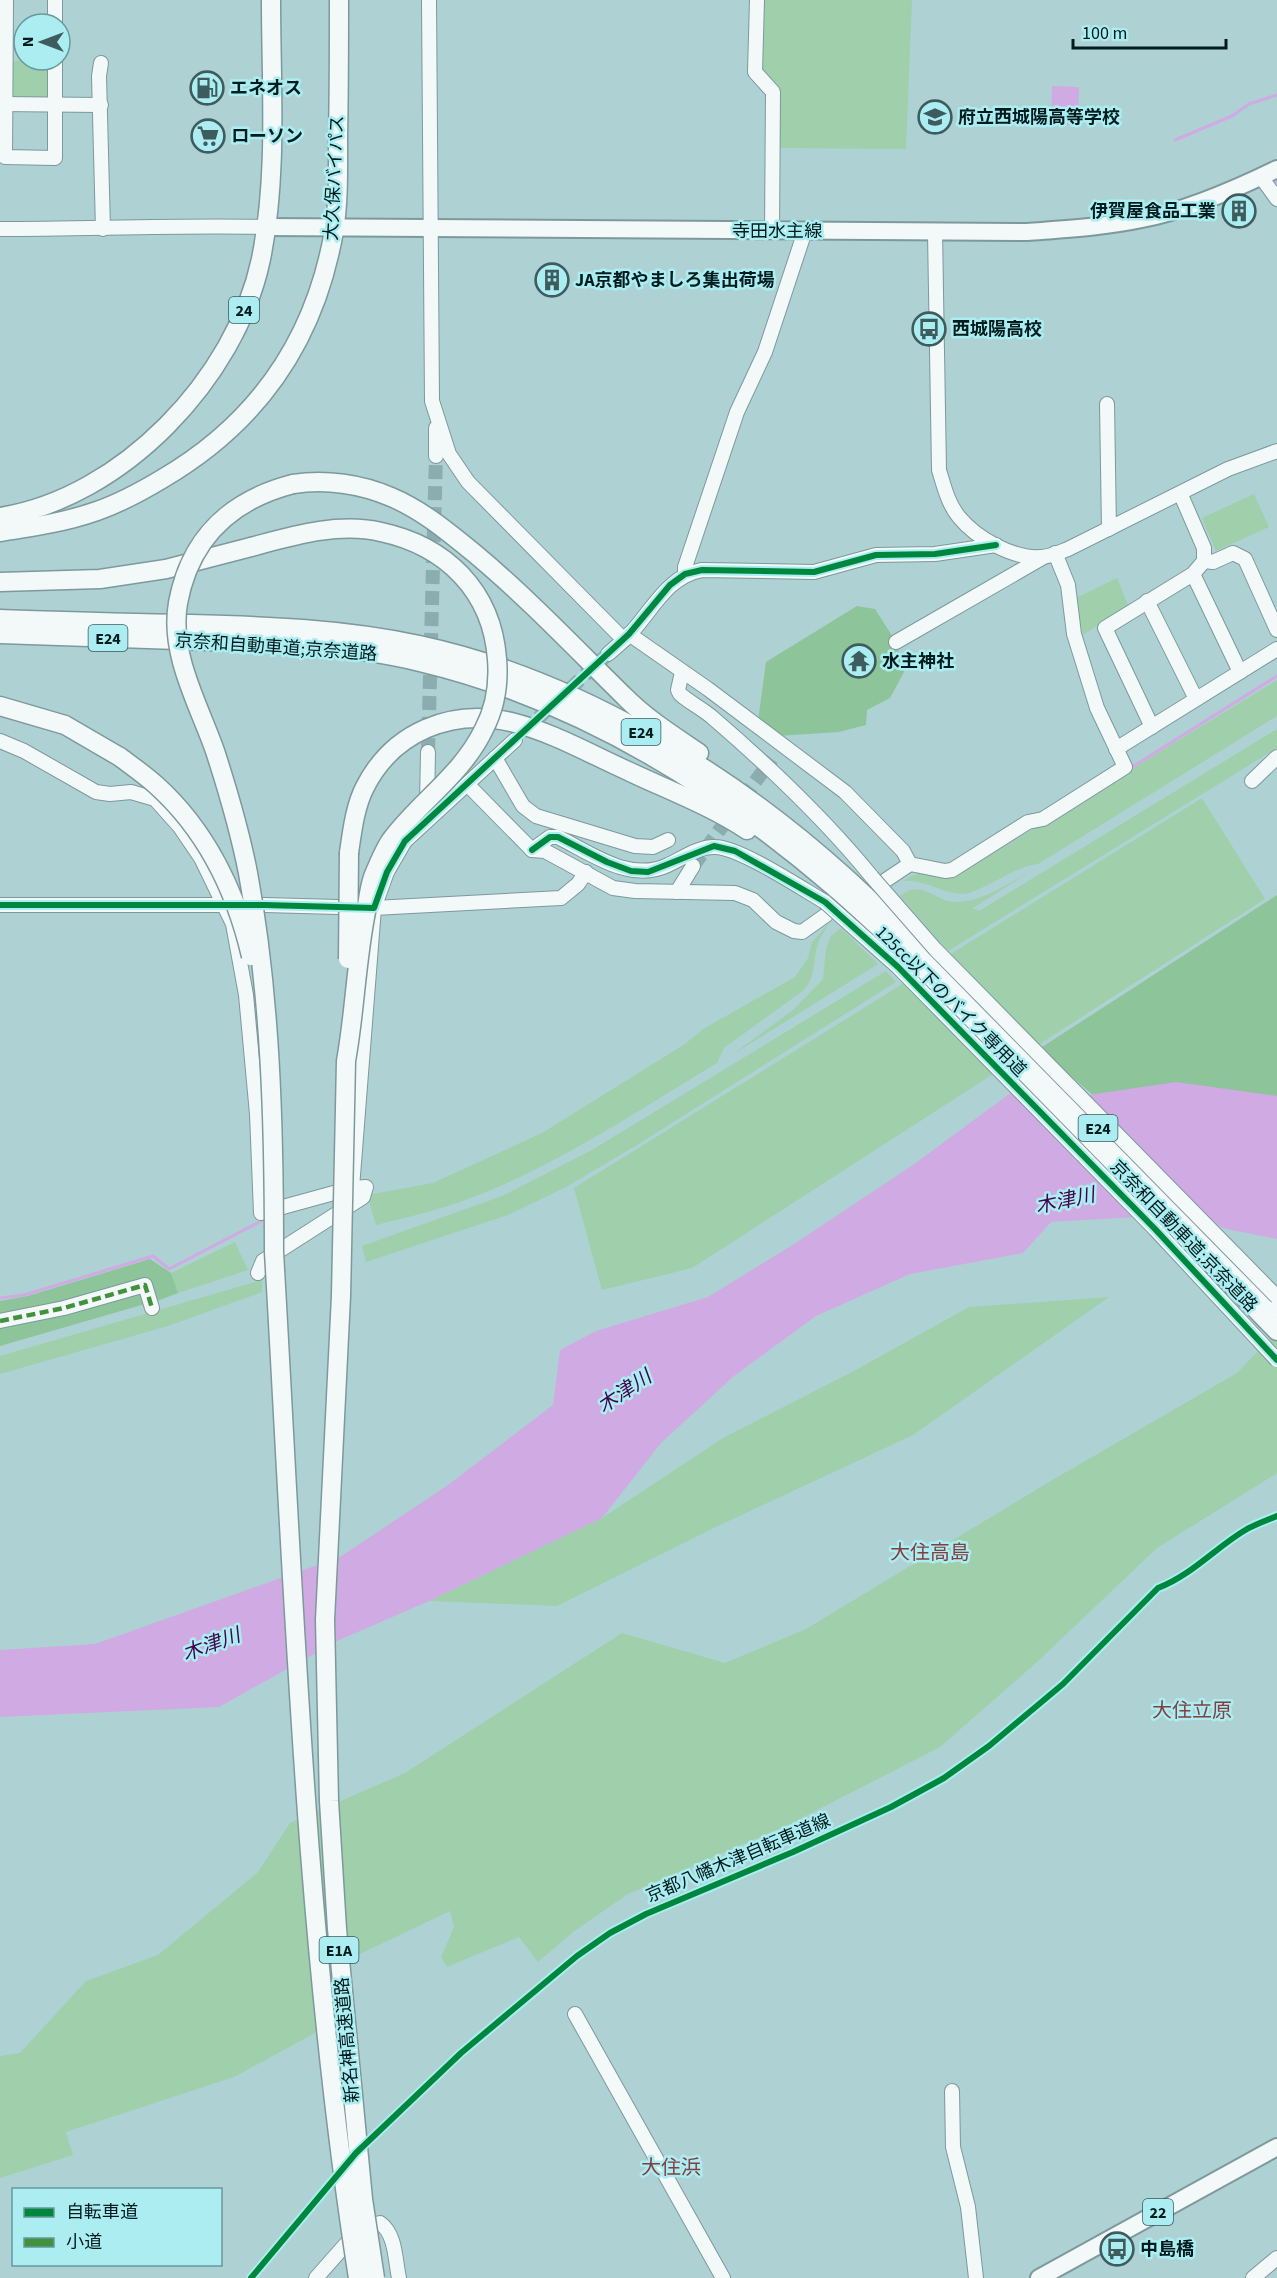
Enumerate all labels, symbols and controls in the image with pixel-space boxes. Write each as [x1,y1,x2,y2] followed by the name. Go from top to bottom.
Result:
[12,12,72,72] north arrow
[1073,12,1226,50] scale bar
[1082,21,1127,46] text: 100 m
[17,37,39,47] text: N
[189,70,225,106] fuel station icon: エネオス
[230,76,302,101] place label: エネオス
[917,99,953,135] school or university icon: 府立西城陽高等学校
[958,105,1120,130] place label: 府立西城陽高等学校
[319,115,350,241] street label: 大久保バイパス
[190,118,226,154] supermarket icon: ローソン
[231,124,303,149] place label: ローソン
[1221,193,1257,229] building icon: 伊賀屋食品工業
[1090,199,1216,224] place label: 伊賀屋食品工業
[732,219,822,244] street label: 寺田水主線
[534,262,570,298] building icon: JA京都やましろ集出荷場
[575,268,774,293] place label: JA京都やましろ集出荷場
[229,297,259,323] road number: 24
[911,311,947,347] bus stop icon: 西城陽高校
[952,317,1042,342] place label: 西城陽高校
[88,625,128,651] road number: E24
[174,628,378,667] street label: 京奈和自動車道;京奈道路
[841,643,877,679] temple icon: 水主神社
[882,649,954,674] place label: 水主神社
[622,719,660,745] road number: E24
[870,920,1032,1082] street label: 125cc以下のバイク専用道
[1078,1115,1118,1141] road number: E24
[1104,1155,1263,1318] street label: 京奈和自動車道;京奈道路
[1033,1181,1099,1221] water label: 木津川
[592,1362,659,1420] water label: 木津川
[890,1539,970,1567] district label: 大住高島
[178,1621,246,1668] water label: 木津川
[1152,1697,1232,1725] district label: 大住立原
[642,1808,834,1909] street label: 京都八幡木津自転車道線
[320,1937,358,1963] road number: E1A
[330,1976,365,2104] street label: 新名神高速道路
[641,2154,701,2182] district label: 大住浜
[12,2188,222,2266] legend
[1143,2199,1173,2225] road number: 22
[66,2200,138,2225] text: 自転車道
[66,2230,102,2255] text: 小道
[1099,2231,1135,2267] bus stop icon: 中島橋
[1140,2237,1194,2262] place label: 中島橋

